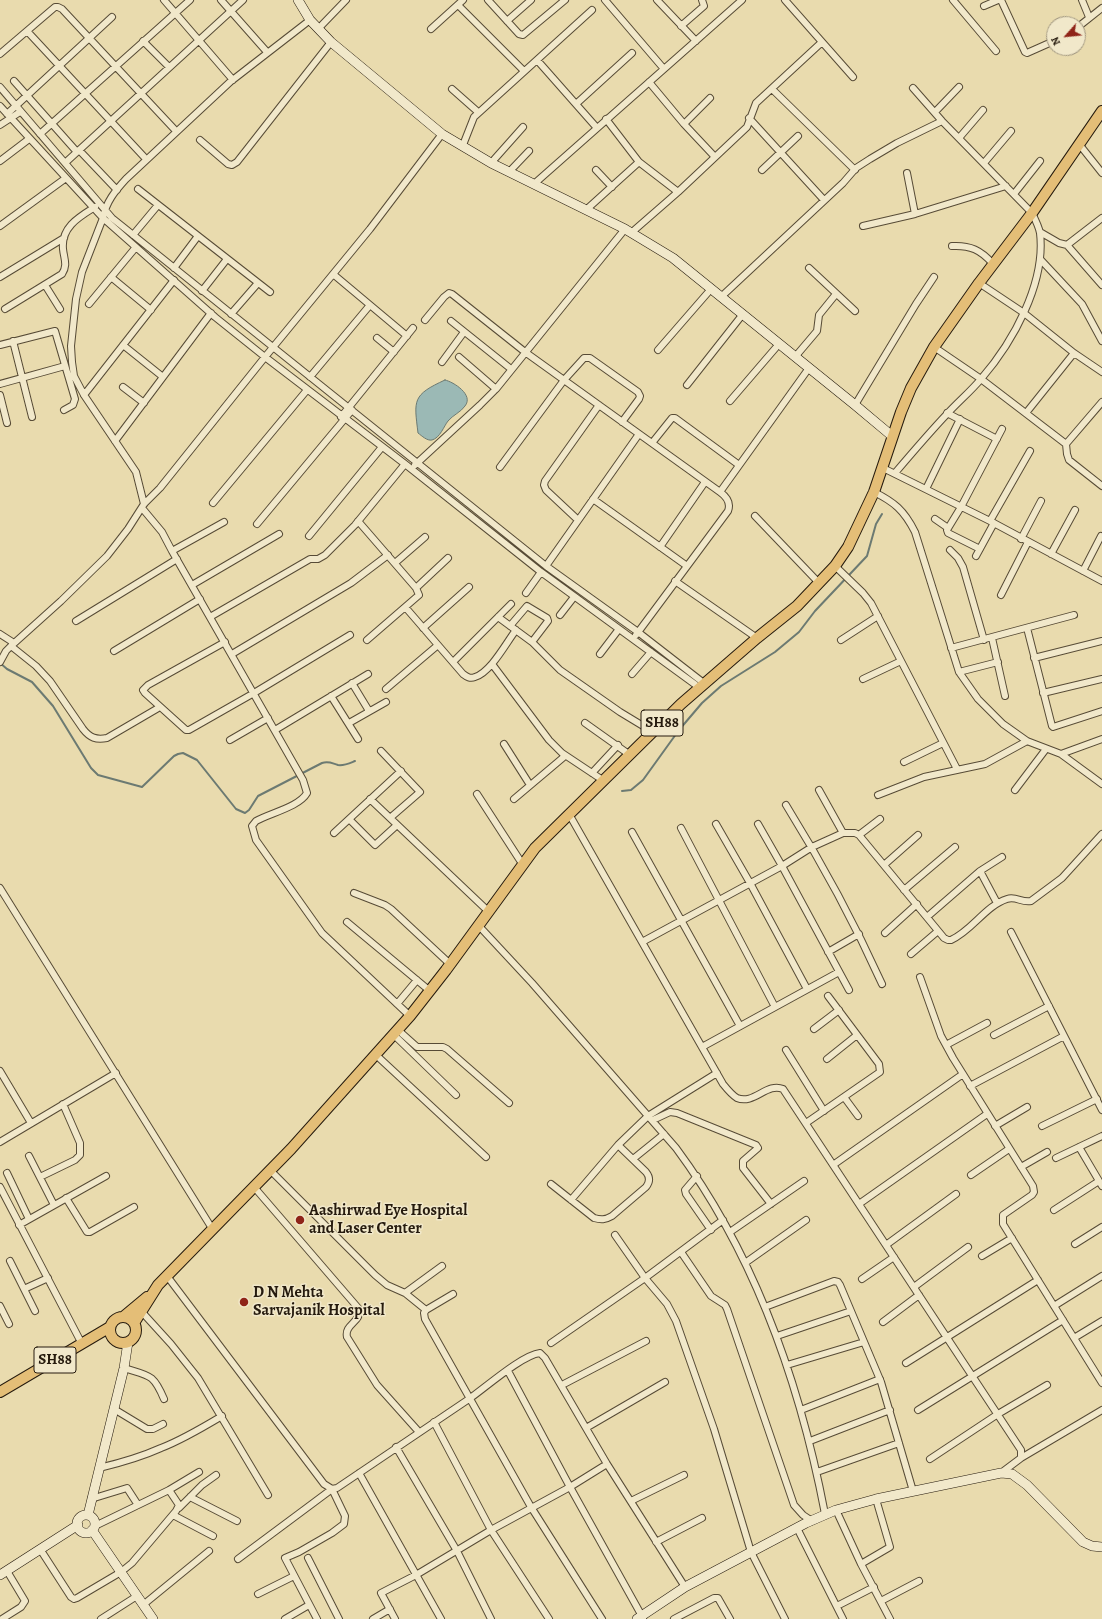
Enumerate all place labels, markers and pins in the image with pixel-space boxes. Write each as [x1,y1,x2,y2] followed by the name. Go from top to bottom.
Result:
[309,1201,468,1239] place label: Aashirwad Eye Hospital and Laser Center
[294,1214,306,1226] marker: Aashirwad Eye Hospital and Laser Center
[253,1283,385,1321] place label: D N Mehta Sarvajanik Hospital
[238,1296,250,1308] marker: D N Mehta Sarvajanik Hospital

